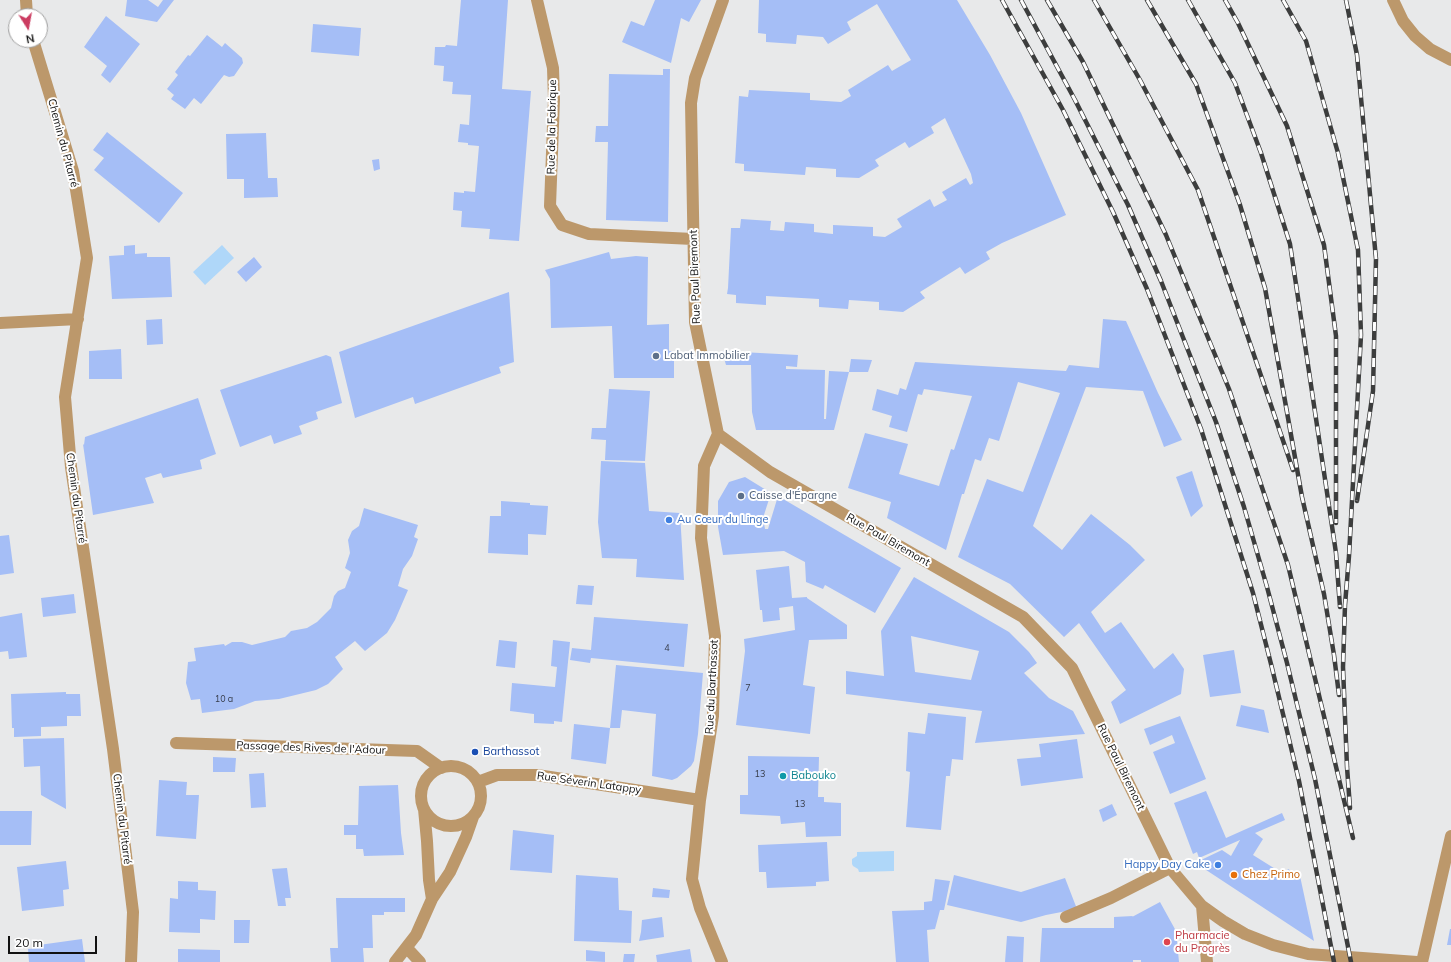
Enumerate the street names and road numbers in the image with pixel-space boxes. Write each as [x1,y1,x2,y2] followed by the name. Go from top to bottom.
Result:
[545,79,559,175] street label: Rue de la Fabrique
[45,97,81,189] street label: Chemin du Pitarré
[687,230,703,324] street label: Rue Paul Biremont
[63,452,89,544] street label: Chemin du Pitarré
[844,511,932,569] street label: Rue Paul Biremont
[703,639,721,735] street label: Rue du Barthassot
[1094,722,1148,812] street label: Rue Paul Biremont
[236,739,386,757] street label: Passage des Rives de l'Adour
[536,769,642,797] street label: Rue Séverin Latappy
[110,773,134,865] street label: Chemin du Pitarré

